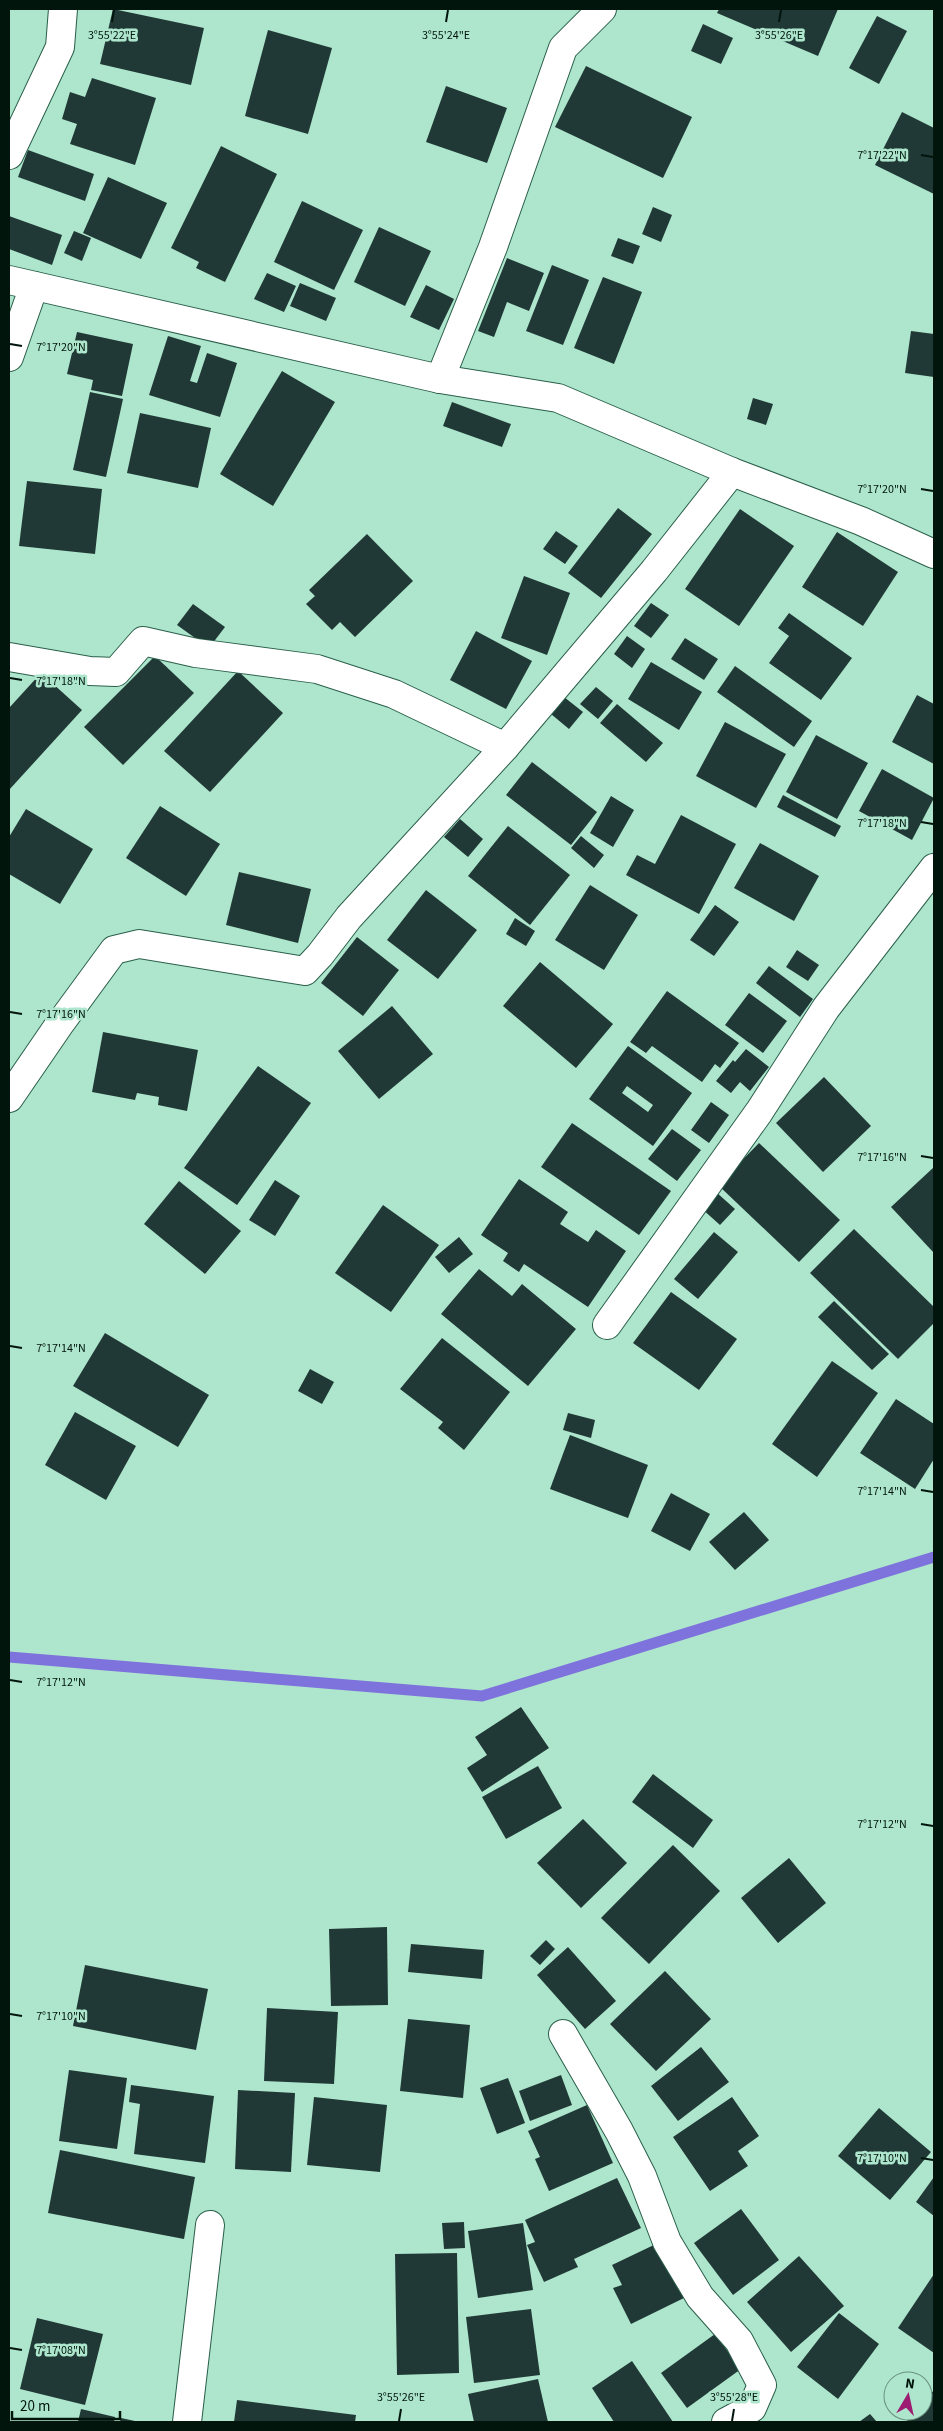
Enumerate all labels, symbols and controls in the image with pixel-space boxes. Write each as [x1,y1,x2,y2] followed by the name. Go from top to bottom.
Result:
[88,27,136,44] text: 3°55'22"E
[422,27,470,44] text: 3°55'24"E
[755,27,803,44] text: 3°55'26"E
[857,147,907,164] text: 7°17'22"N
[36,339,86,356] text: 7°17'20"N
[857,481,907,498] text: 7°17'20"N
[36,673,86,690] text: 7°17'18"N
[857,815,907,832] text: 7°17'18"N
[36,1006,86,1023] text: 7°17'16"N
[857,1149,907,1166] text: 7°17'16"N
[36,1340,86,1357] text: 7°17'14"N
[857,1483,907,1500] text: 7°17'14"N
[36,1674,86,1691] text: 7°17'12"N
[857,1816,907,1833] text: 7°17'12"N
[36,2008,86,2025] text: 7°17'10"N
[857,2150,907,2167] text: 7°17'10"N
[36,2342,86,2359] text: 7°17'08"N
[883,2371,933,2421] north arrow
[904,2374,916,2395] text: N
[12,2388,120,2420] scale bar
[377,2389,425,2406] text: 3°55'26"E
[710,2389,758,2406] text: 3°55'28"E
[20,2396,50,2417] text: 20 m

